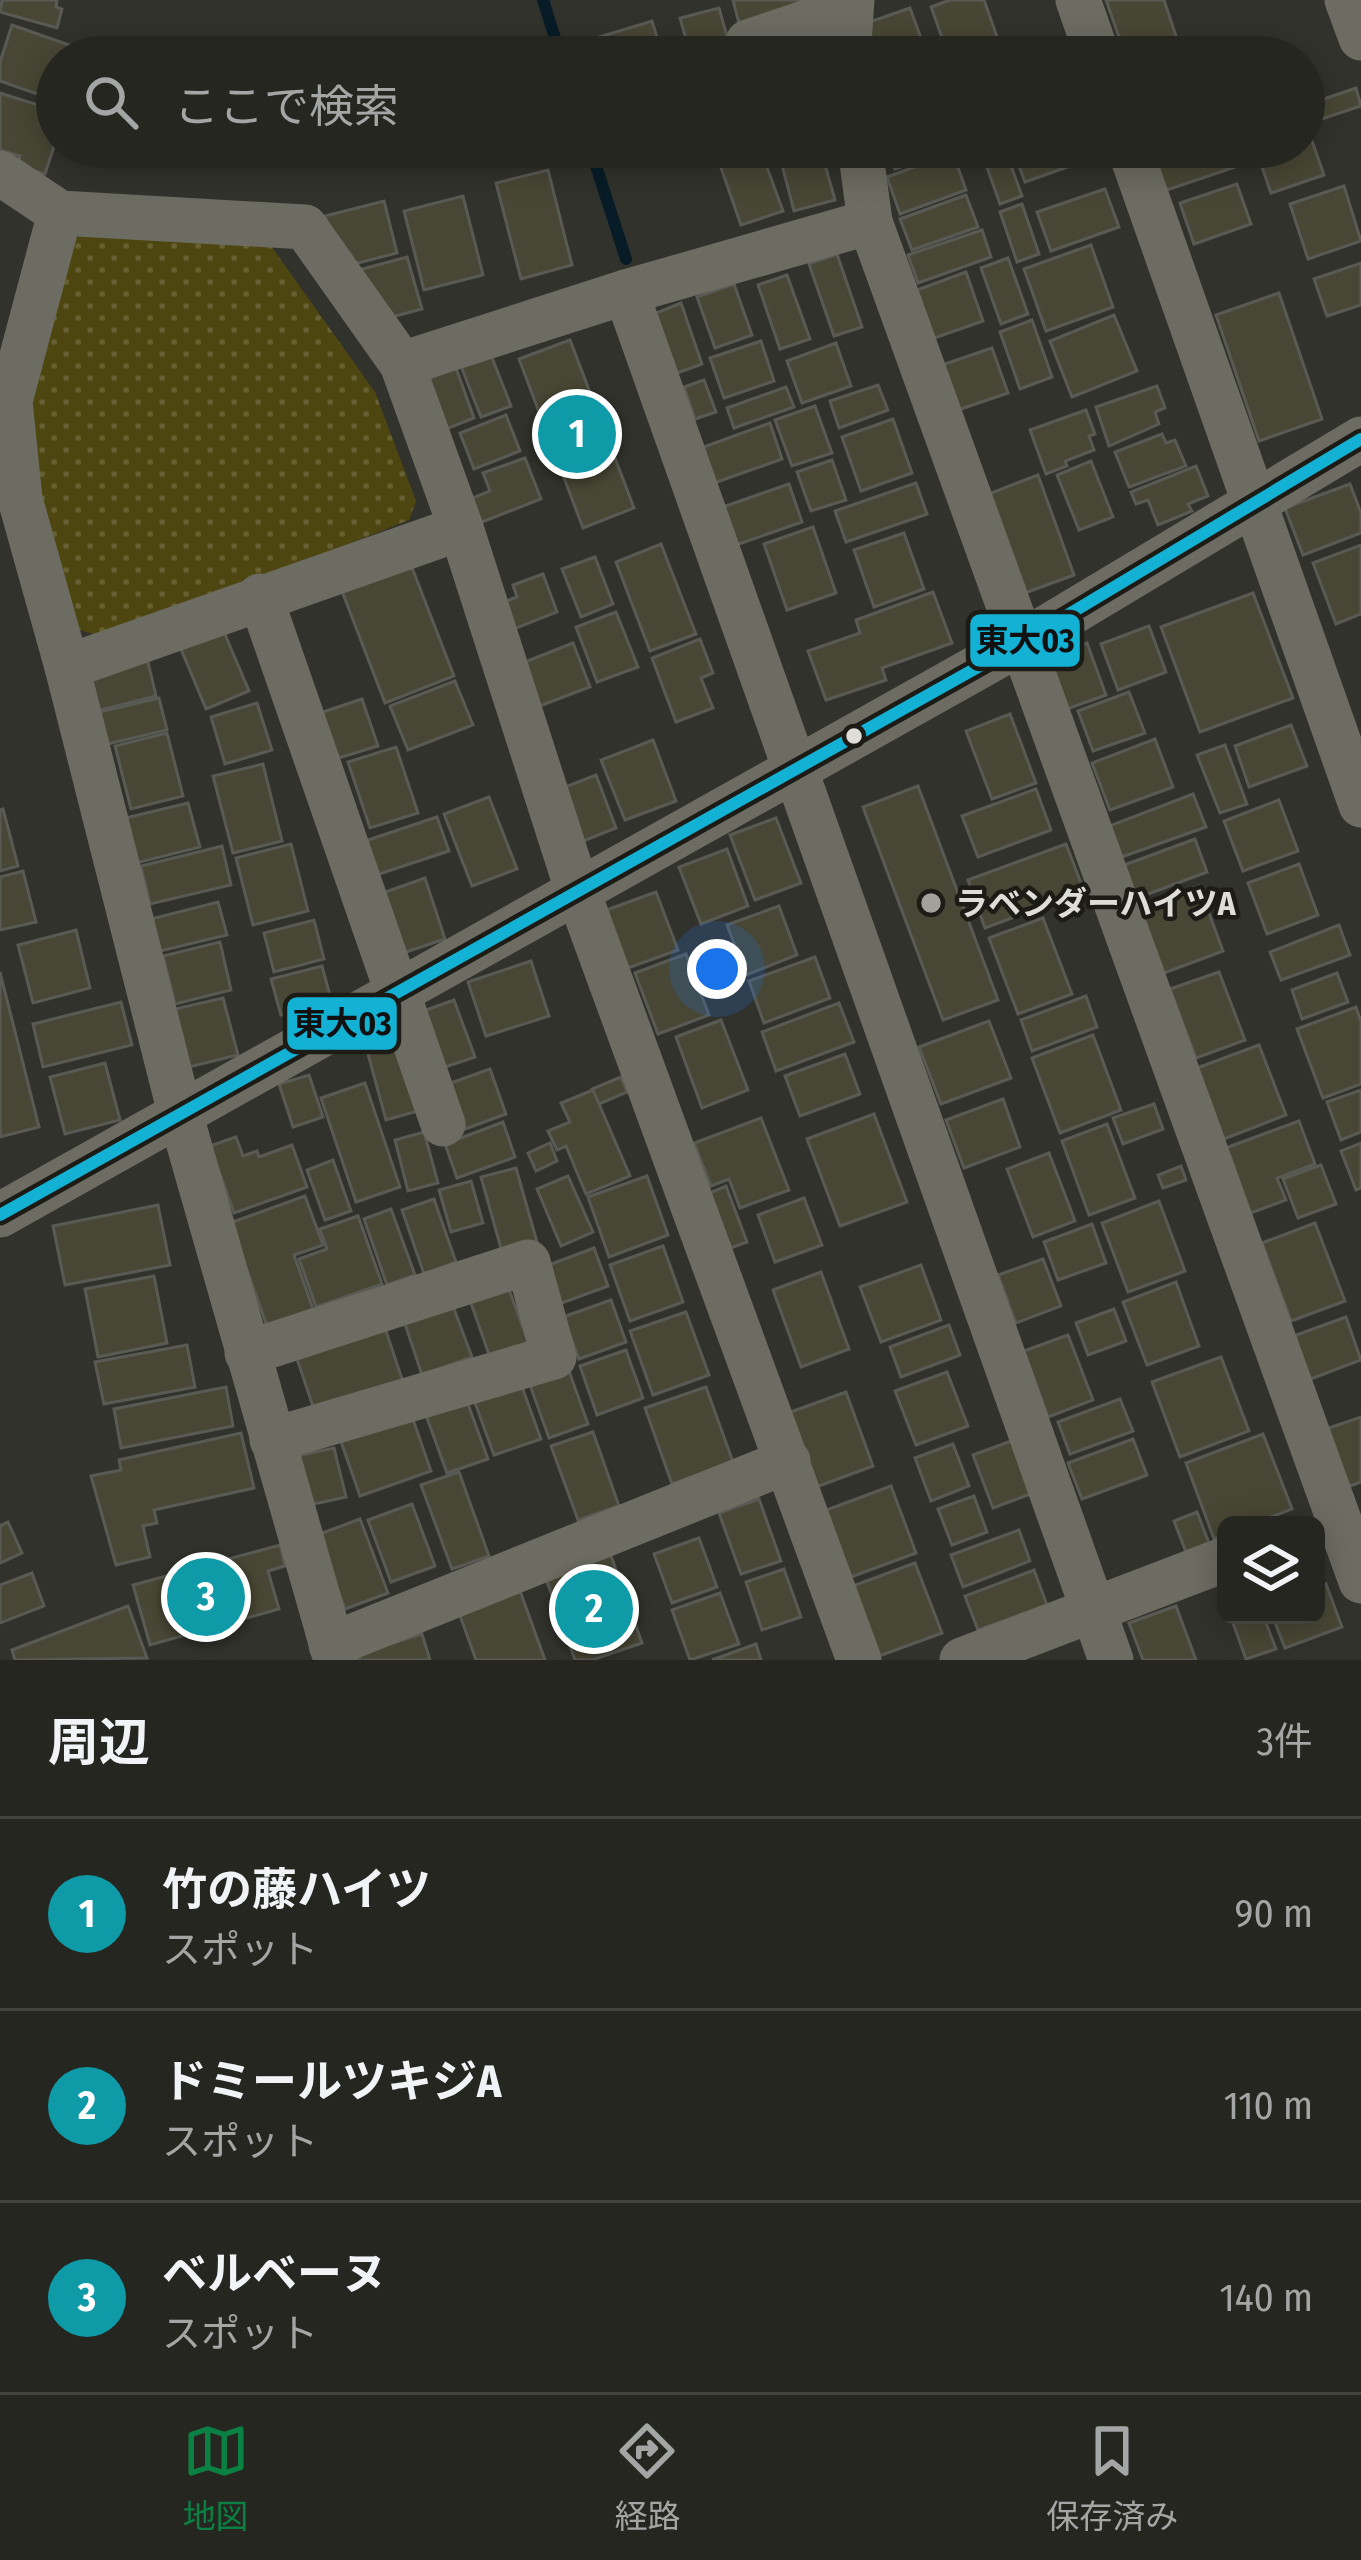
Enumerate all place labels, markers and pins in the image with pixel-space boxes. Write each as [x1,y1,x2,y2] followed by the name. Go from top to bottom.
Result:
[538,389,616,479] pin: 1
[843,725,865,747] unlabelled marker
[955,884,1237,924] place label: ラベンダーハイツA
[918,890,944,916] marker: ラベンダーハイツA
[167,1552,245,1642] pin: 3
[555,1564,633,1654] pin: 2

